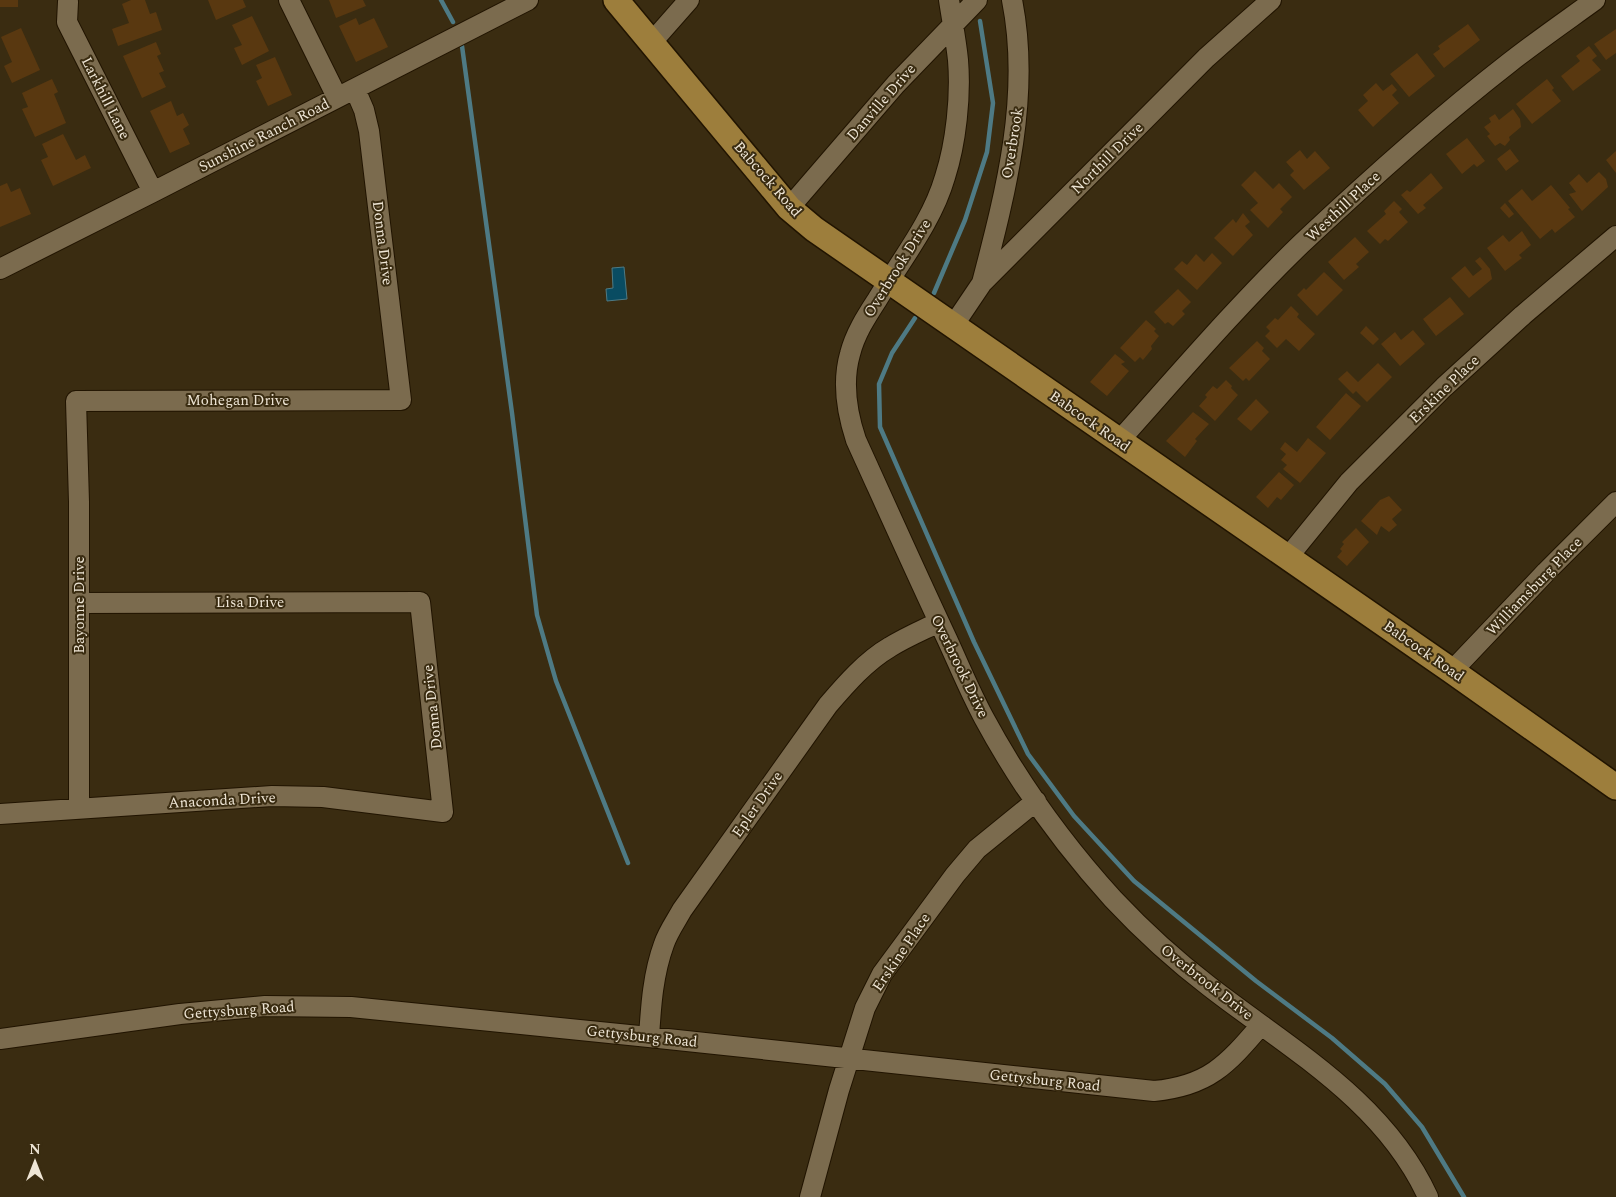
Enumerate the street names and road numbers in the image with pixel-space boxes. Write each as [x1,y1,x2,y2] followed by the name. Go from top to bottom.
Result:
[75,53,136,143] street label: Larkhill Lane
[841,59,922,146] street label: Danville Drive
[195,92,334,178] street label: Sunshine Ranch Road
[996,106,1029,180] street label: Overbrook
[1066,117,1149,200] street label: Northill Drive
[728,136,807,222] street label: Babcock Road
[1301,166,1386,247] street label: Westhill Place
[366,200,399,287] street label: Donna Drive
[858,215,937,322] street label: Overbrook Drive
[1404,350,1485,429] street label: Erskine Place
[1045,385,1135,458] street label: Babcock Road
[186,389,290,412] street label: Mohegan Drive
[1481,532,1588,641] street label: Williamsburg Place
[68,556,91,654] street label: Bayonne Drive
[216,591,284,614] street label: Lisa Drive
[925,611,995,722] street label: Overbrook Drive
[1379,615,1469,688] street label: Babcock Road
[417,664,448,750] street label: Donna Drive
[726,766,789,842] street label: Epler Drive
[168,786,276,815] street label: Anaconda Drive
[867,908,936,996] street label: Erskine Place
[1155,939,1258,1026] street label: Overbrook Drive
[183,995,295,1026] street label: Gettysburg Road
[585,1019,699,1054] street label: Gettysburg Road
[988,1063,1102,1098] street label: Gettysburg Road

